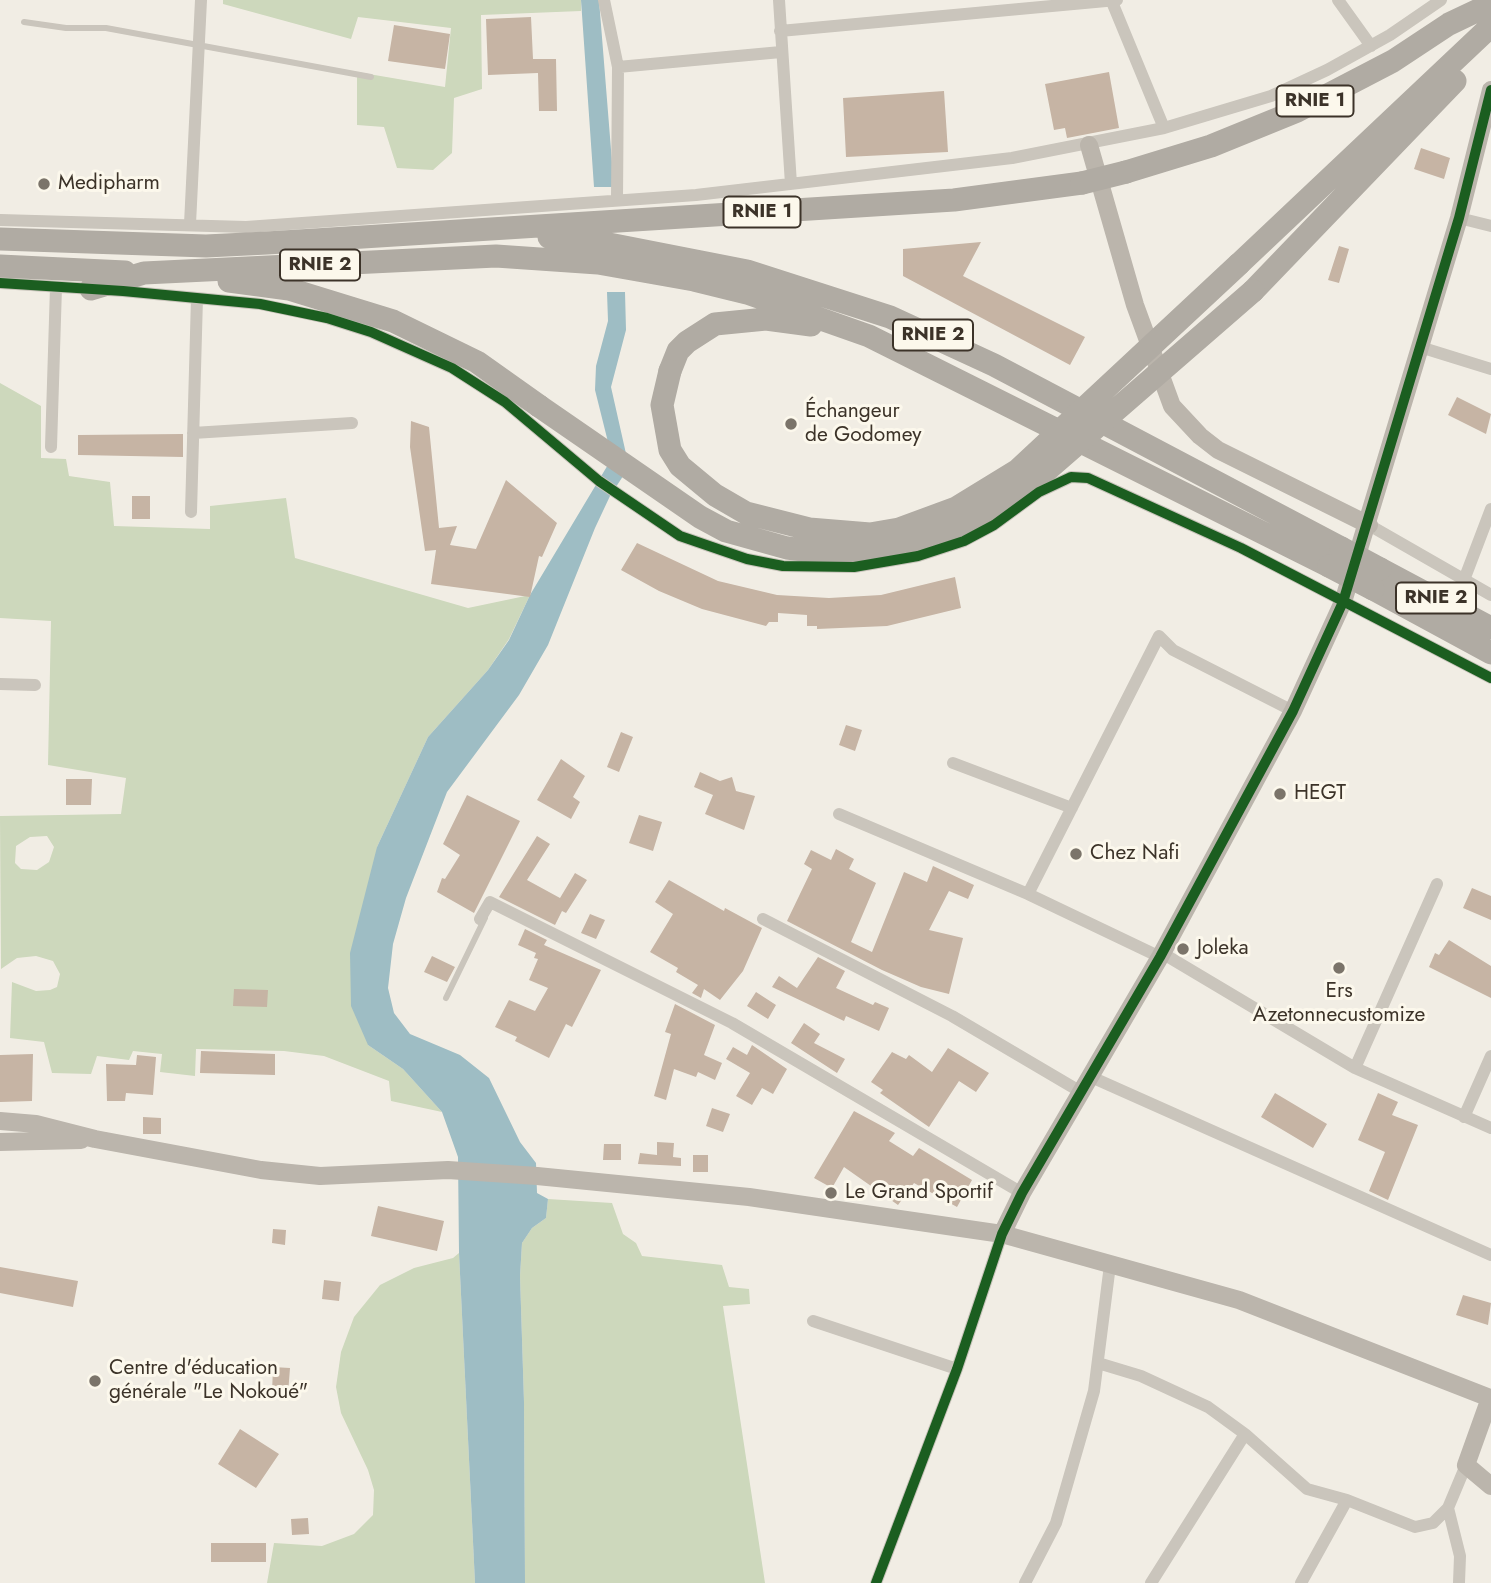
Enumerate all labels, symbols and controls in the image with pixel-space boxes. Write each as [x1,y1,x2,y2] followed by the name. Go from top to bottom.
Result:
[1276,86,1354,116] road number: RNIE 1
[58,171,160,197] place label: Medipharm
[36,176,52,192] marker: Medipharm
[724,196,800,228] road number: RNIE 1
[280,249,360,280] road number: RNIE 2
[893,320,973,350] road number: RNIE 2
[805,399,921,449] place label: Échangeur de Godomey
[783,416,799,432] marker: Échangeur de Godomey
[1396,582,1476,614] road number: RNIE 2
[1294,781,1346,807] place label: HEGT
[1272,786,1288,802] marker: HEGT
[1090,841,1180,867] place label: Chez Nafi
[1068,846,1084,862] marker: Chez Nafi
[1197,936,1248,962] place label: Joleka
[1175,941,1191,957] marker: Joleka
[1331,960,1347,976] marker: Ers Azetonnecustomize
[1253,979,1425,1029] place label: Ers Azetonnecustomize
[845,1180,993,1206] place label: Le Grand Sportif
[823,1185,839,1201] marker: Le Grand Sportif
[109,1356,308,1406] place label: Centre d'éducation générale "Le Nokoué"
[87,1373,103,1389] marker: Centre d'éducation générale "Le Nokoué"

